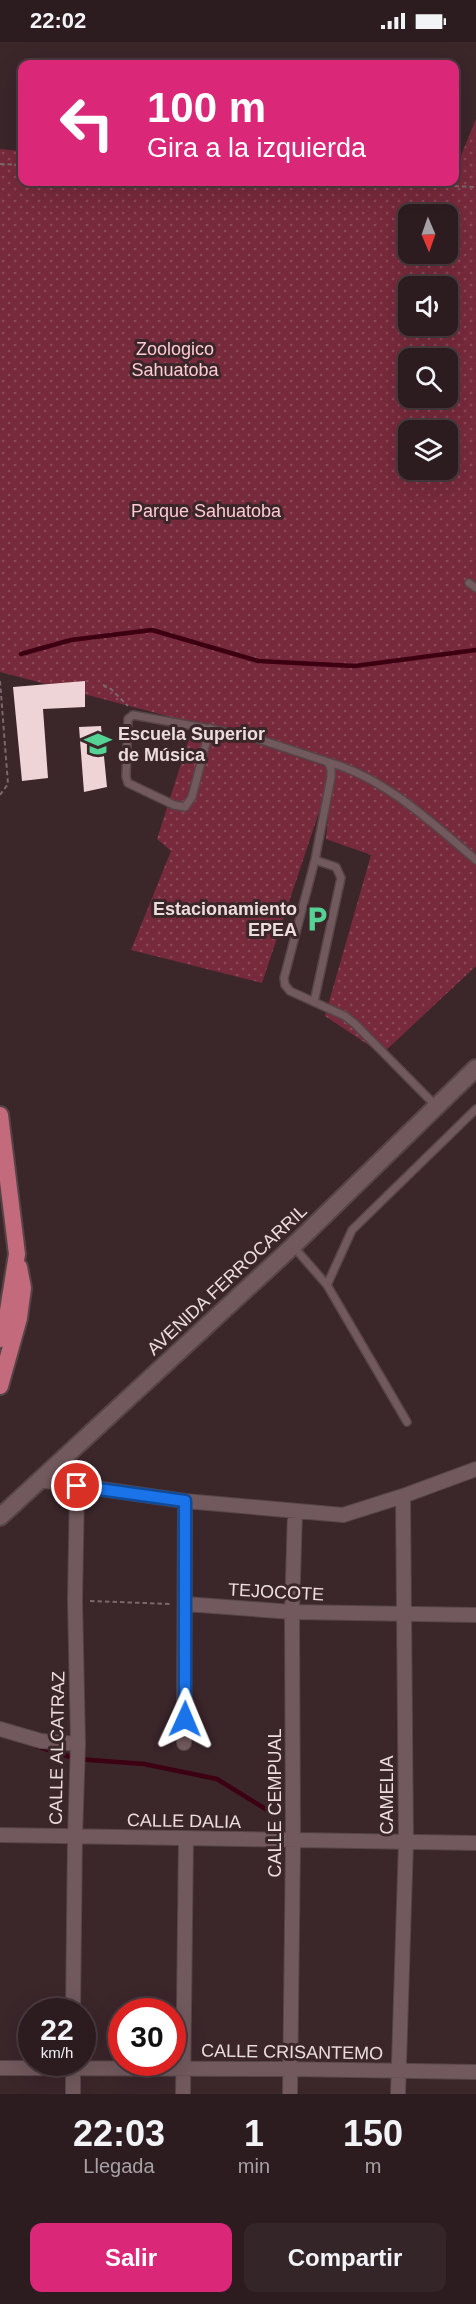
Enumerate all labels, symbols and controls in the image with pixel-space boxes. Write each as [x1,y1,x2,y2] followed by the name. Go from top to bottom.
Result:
[30,8,86,33] text: 22:02
[48,84,126,162] icon: left
[147,84,266,131] text: 100 m
[147,133,366,163] text: Gira a la izquierda
[398,204,458,264] north arrow
[398,204,458,480] map controls
[398,276,458,336] button: sound
[131,339,220,380] park label: Zoologico Sahuatoba
[398,348,458,408] button: search
[398,420,458,480] button: layers
[131,501,282,521] park label: Parque Sahuatoba
[118,724,265,765] place label: Escuela Superior de Música
[83,729,113,759] school or university icon: Escuela Superior de Música
[153,899,297,940] place label: Estacionamiento EPEA
[302,904,332,934] parking icon: Estacionamiento EPEA
[143,1201,311,1359] street label: AVENIDA FERROCARRIL
[51,1460,102,1511] pin
[60,1469,93,1502] icon: arrive
[228,1580,324,1604] street label: TEJOCOTE
[46,1671,68,1825] street label: CALLE ALCATRAZ
[153,1687,217,1751] position arrow
[265,1728,285,1878] street label: CALLE CEMPUAL
[377,1755,397,1835] street label: CAMELIA
[127,1810,241,1832] street label: CALLE DALIA
[108,1998,186,2076] speed limit sign: 30
[40,2013,74,2046] text: 22
[201,2040,383,2064] street label: CALLE CRISANTEMO
[41,2044,73,2061] text: km/h
[73,2113,165,2154] text: 22:03
[244,2113,264,2154] text: 1
[343,2113,403,2154] text: 150
[83,2155,155,2177] text: Llegada
[238,2155,270,2177] text: min
[365,2155,381,2177] text: m
[30,2223,232,2292] button: Salir
[244,2223,446,2292] button: Compartir

